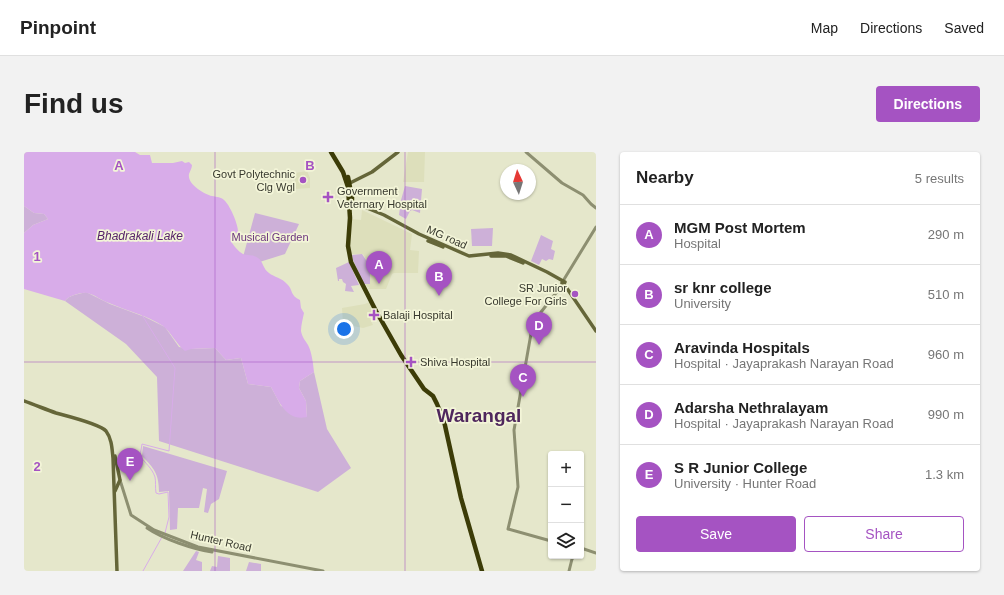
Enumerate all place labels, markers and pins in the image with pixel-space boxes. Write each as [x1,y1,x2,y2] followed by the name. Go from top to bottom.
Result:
[212,168,295,193] place label: Govt Polytechnic Clg Wgl
[298,175,308,185] marker: Govt Polytechnic Clg Wgl
[337,185,427,210] place label: Government Veternary Hospital
[322,191,334,203] marker: Government Veternary Hospital
[366,251,392,284] pin: A
[426,263,452,296] pin: B
[484,282,567,307] place label: SR Junior College For Girls
[570,289,580,299] marker: SR Junior College For Girls
[368,309,380,321] marker: Balaji Hospital
[383,309,453,321] place label: Balaji Hospital
[526,312,552,345] pin: D
[405,356,417,368] marker: Shiva Hospital
[420,356,490,368] place label: Shiva Hospital
[510,364,536,397] pin: C
[117,448,143,481] pin: E

